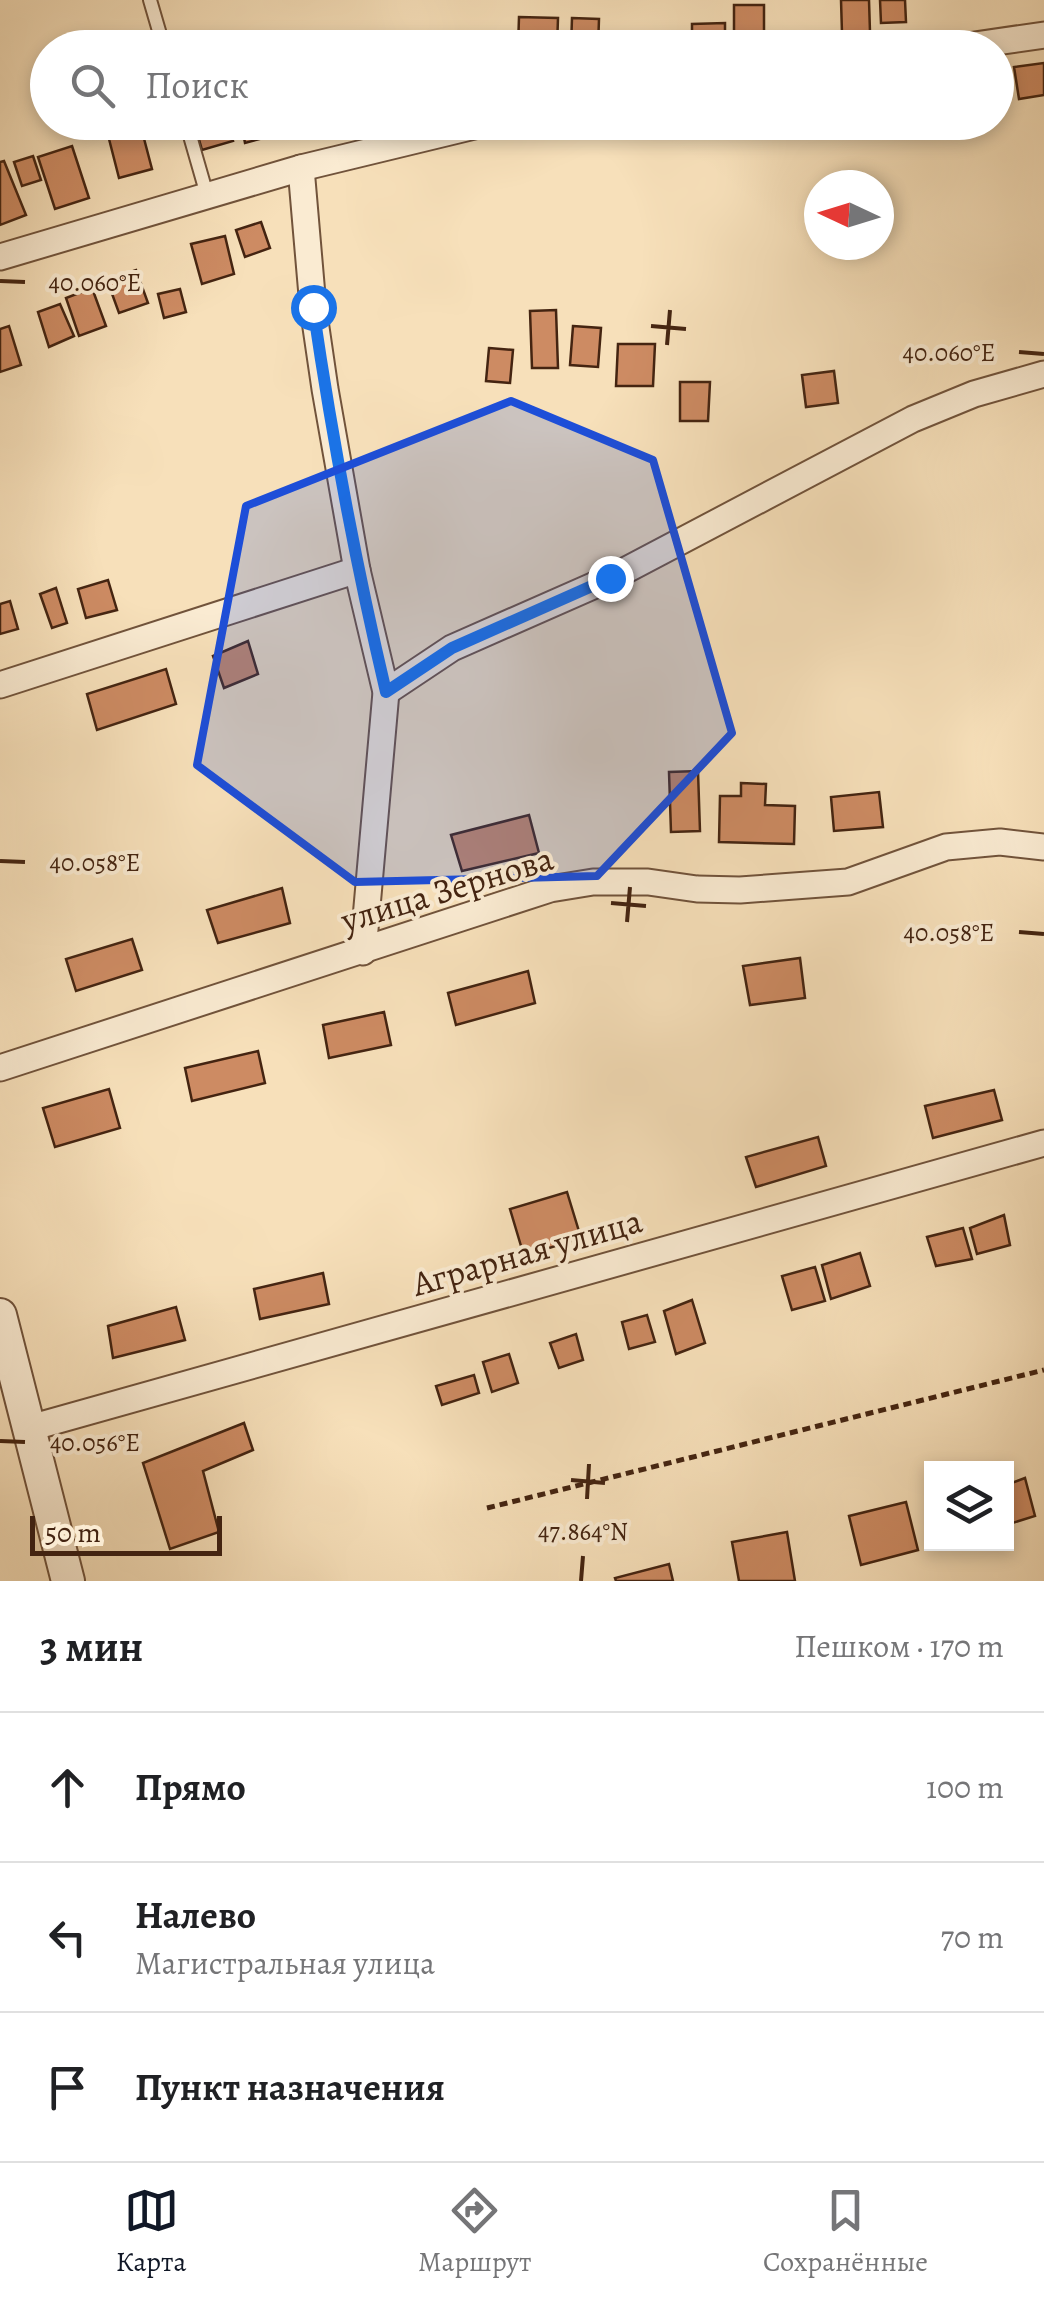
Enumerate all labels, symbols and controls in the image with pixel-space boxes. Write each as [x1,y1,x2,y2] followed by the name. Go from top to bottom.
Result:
[30,30,1014,140] search box
[65,58,120,113] icon: search
[145,59,249,111] text: Поиск
[804,170,894,260] north arrow
[49,266,141,300] text: 40.060°E
[291,285,337,331] route start
[903,336,995,370] text: 40.060°E
[588,556,634,602] route end
[334,834,559,944] street label: улица Зернова
[50,846,140,880] text: 40.058°E
[904,916,994,950] text: 40.058°E
[406,1196,648,1308] street label: Аграрная улица
[50,1426,140,1460] text: 40.056°E
[924,1461,1014,1551] map controls
[924,1461,1014,1551] button: layers
[30,1511,222,1556] scale bar
[45,1514,101,1552] text: 50 m
[538,1515,628,1549] text: 47.864°N
[40,1618,143,1675] text: 3 мин
[794,1624,1004,1668] text: Пешком · 170 m
[40,1760,95,1815] icon: ahead
[135,1761,246,1813] text: Прямо
[926,1765,1004,1809] text: 100 m
[135,1889,256,1941] text: Налево
[40,1910,95,1965] icon: left
[941,1915,1004,1959] text: 70 m
[135,1941,435,1985] text: Магистральная улица
[40,2060,95,2115] icon: arrive
[135,2061,445,2113] text: Пункт назначения
[116,2183,186,2281] tab: Карта
[418,2183,531,2281] tab: Маршрут
[763,2183,928,2281] tab: Сохранённые

